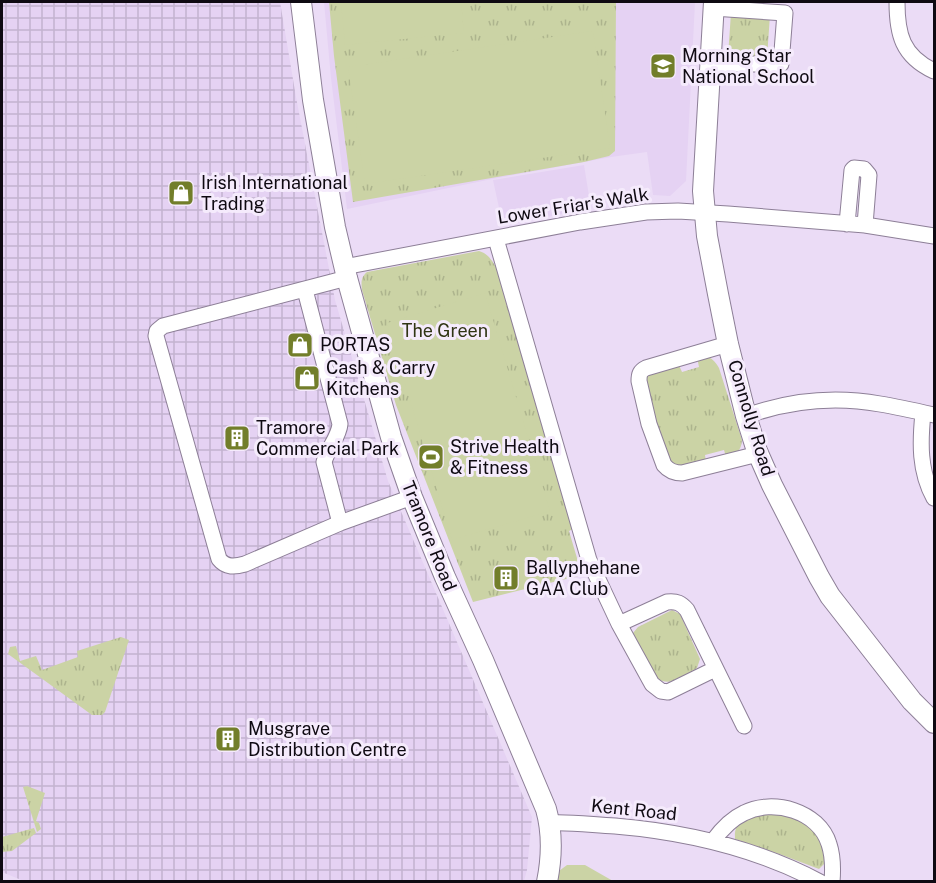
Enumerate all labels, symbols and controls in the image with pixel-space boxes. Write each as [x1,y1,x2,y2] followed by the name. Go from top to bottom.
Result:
[682,45,815,87] place label: Morning Star National School
[648,51,678,81] school or university icon: Morning Star National School
[201,172,348,214] place label: Irish International Trading
[166,178,196,208] shop icon: Irish International Trading
[496,183,650,228] street label: Lower Friar's Walk
[402,320,488,341] park label: The Green
[285,330,315,360] shop icon: PORTAS
[320,334,390,355] place label: PORTAS
[326,357,436,399] place label: Cash & Carry Kitchens
[724,357,779,478] street label: Connolly Road
[292,363,322,393] shop icon: Cash & Carry Kitchens
[256,417,399,459] place label: Tramore Commercial Park
[222,423,252,453] building icon: Tramore Commercial Park
[450,436,559,478] place label: Strive Health & Fitness
[416,442,446,472] sports icon: Strive Health & Fitness
[398,478,461,594] street label: Tramore Road
[526,557,640,599] place label: Ballyphehane GAA Club
[491,563,521,593] building icon: Ballyphehane GAA Club
[248,718,407,760] place label: Musgrave Distribution Centre
[213,724,243,754] building icon: Musgrave Distribution Centre
[590,795,678,824] street label: Kent Road

